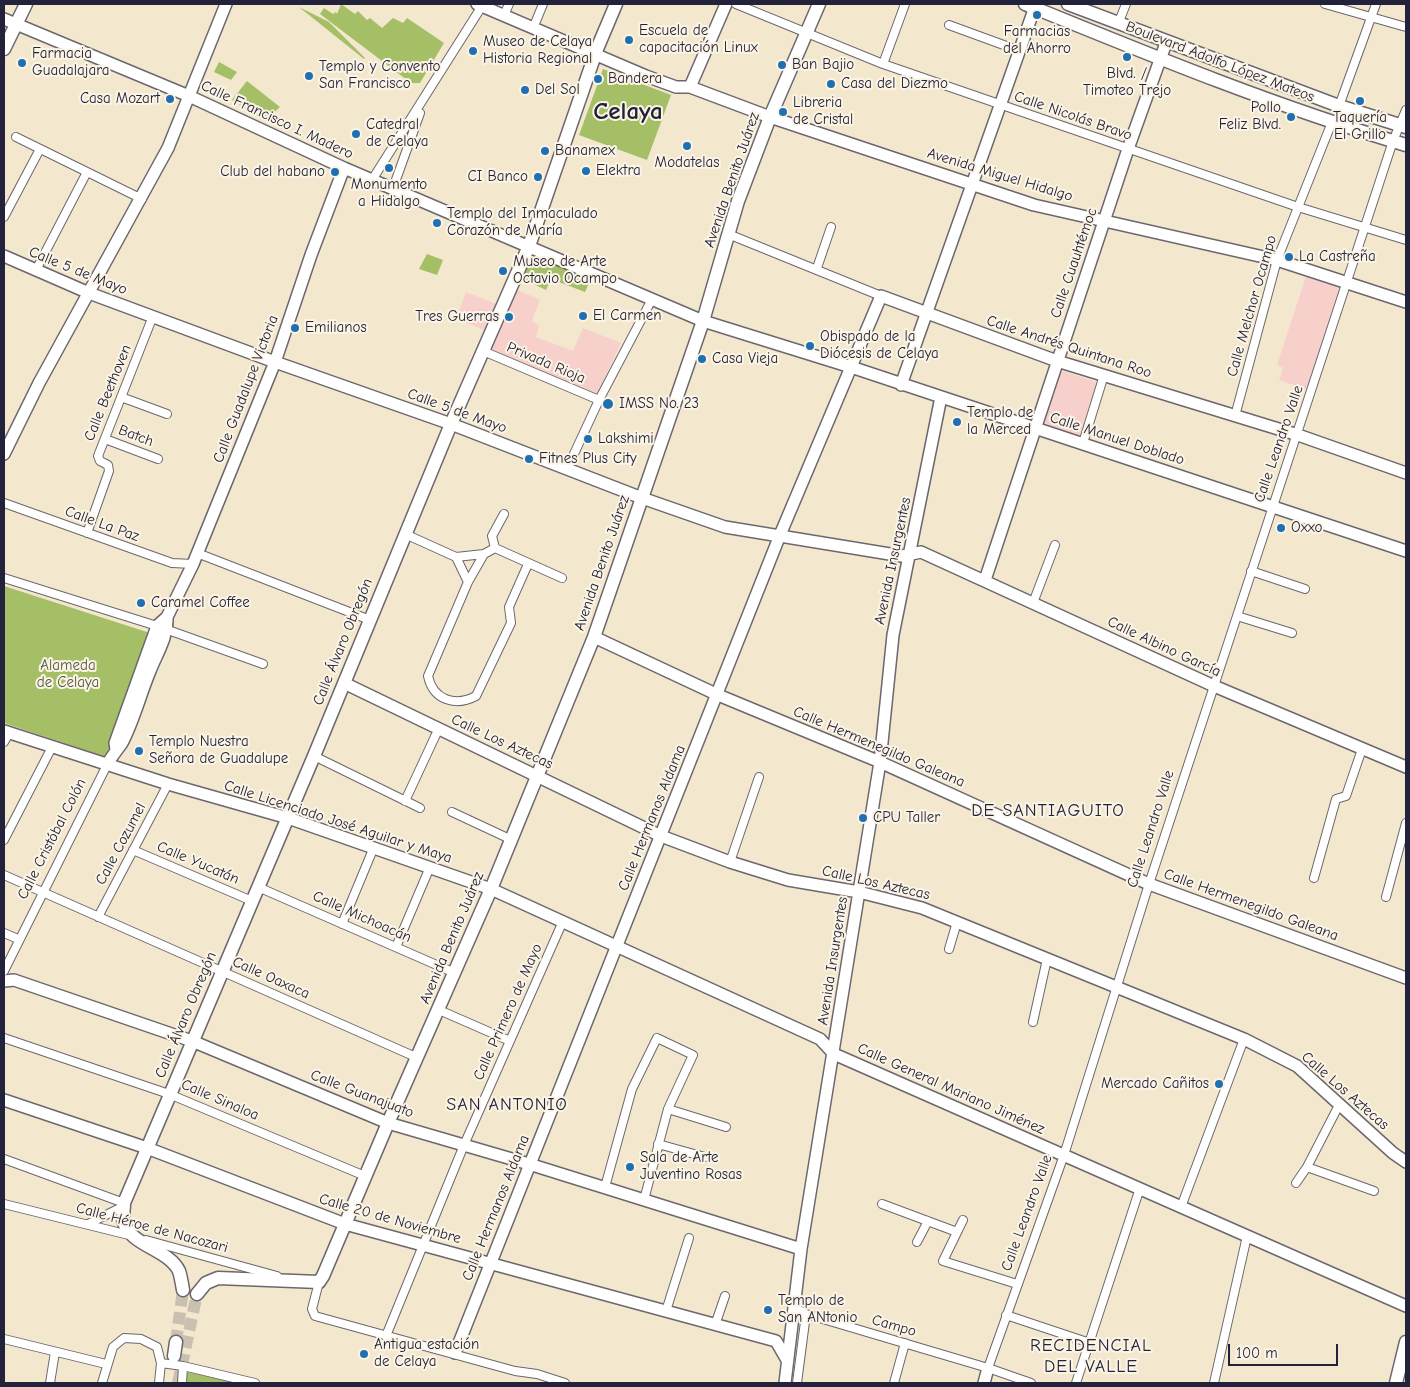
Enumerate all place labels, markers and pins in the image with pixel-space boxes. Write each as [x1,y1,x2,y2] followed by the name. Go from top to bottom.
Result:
[1031,9,1043,21] marker: Farmacias del Ahorro
[639,22,758,57] place label: Escuela de capacitación Linux
[1003,23,1071,58] place label: Farmacias del Ahorro
[483,33,592,68] place label: Museo de Celaya Historia Regional
[623,34,635,46] marker: Escuela de capacitación Linux
[32,45,110,80] place label: Farmacia Guadalajara
[467,45,479,57] marker: Museo de Celaya Historia Regional
[1121,51,1133,63] marker: Blvd. / Timoteo Trejo
[792,56,854,74] place label: Ban Bajio
[16,57,28,69] marker: Farmacia Guadalajara
[319,58,440,93] place label: Templo y Convento San Francisco
[776,59,788,71] marker: Ban Bajio
[1083,65,1171,100] place label: Blvd. / Timoteo Trejo
[303,70,315,82] marker: Templo y Convento San Francisco
[608,70,662,88] place label: Bandera
[592,73,604,85] marker: Bandera
[841,75,948,93] place label: Casa del Diezmo
[825,78,837,90] marker: Casa del Diezmo
[535,81,580,99] place label: Del Sol
[519,84,531,96] marker: Del Sol
[80,90,160,108] place label: Casa Mozart
[164,93,176,105] marker: Casa Mozart
[793,94,853,129] place label: Libreria de Cristal
[1354,95,1366,107] marker: Taquería El Grillo
[1219,99,1281,134] place label: Pollo Feliz Blvd.
[777,106,789,118] marker: Libreria de Cristal
[1333,109,1387,144] place label: Taquería El Grillo
[1285,111,1297,123] marker: Pollo Feliz Blvd.
[366,116,428,151] place label: Catedral de Celaya
[350,128,362,140] marker: Catedral de Celaya
[681,140,693,152] marker: Modatelas
[555,142,615,160] place label: Banamex
[539,145,551,157] marker: Banamex
[655,154,719,172] place label: Modatelas
[383,162,395,174] marker: Monumento a Hidalgo
[596,162,641,180] place label: Elektra
[220,163,325,181] place label: Club del habano
[580,165,592,177] marker: Elektra
[329,166,341,178] marker: Club del habano
[467,168,528,186] place label: CI Banco
[532,171,544,183] marker: CI Banco
[351,176,427,211] place label: Monumento a Hidalgo
[447,205,598,240] place label: Templo del Inmaculado Corazón de María
[431,217,443,229] marker: Templo del Inmaculado Corazón de María
[1299,248,1376,266] place label: La Castreña
[1283,251,1295,263] marker: La Castreña
[513,253,617,288] place label: Museo de Arte Octavio Ocampo
[497,265,509,277] marker: Museo de Arte Octavio Ocampo
[593,307,661,325] place label: El Carmen
[415,308,499,326] place label: Tres Guerras
[577,310,589,322] marker: El Carmen
[503,311,515,323] marker: Tres Guerras
[305,319,367,337] place label: Emilianos
[289,322,301,334] marker: Emilianos
[820,328,939,363] place label: Obispado de la Diócesis de Celaya
[804,340,816,352] marker: Obispado de la Diócesis de Celaya
[712,350,778,368] place label: Casa Vieja
[696,353,708,365] marker: Casa Vieja
[619,395,699,413] place label: IMSS No. 23
[601,397,615,411] marker: IMSS No. 23
[967,404,1033,439] place label: Templo de la Merced
[951,416,963,428] marker: Templo de la Merced
[598,430,654,448] place label: Lakshimi
[582,433,594,445] marker: Lakshimi
[539,450,637,468] place label: Fitnes Plus City
[523,453,535,465] marker: Fitnes Plus City
[1291,519,1322,537] place label: Oxxo
[1275,522,1287,534] marker: Oxxo
[151,594,250,612] place label: Caramel Coffee
[135,597,147,609] marker: Caramel Coffee
[149,733,288,768] place label: Templo Nuestra Señora de Guadalupe
[133,745,145,757] marker: Templo Nuestra Señora de Guadalupe
[873,809,940,827] place label: CPU Taller
[857,812,869,824] marker: CPU Taller
[1101,1075,1209,1093] place label: Mercado Cañitos
[1213,1078,1225,1090] marker: Mercado Cañitos
[640,1149,742,1184] place label: Sala de Arte Juventino Rosas
[624,1161,636,1173] marker: Sala de Arte Juventino Rosas
[778,1292,857,1327] place label: Templo de San ANtonio
[762,1304,774,1316] marker: Templo de San ANtonio
[374,1336,479,1371] place label: Antigua estación de Celaya
[358,1348,370,1360] marker: Antigua estación de Celaya

